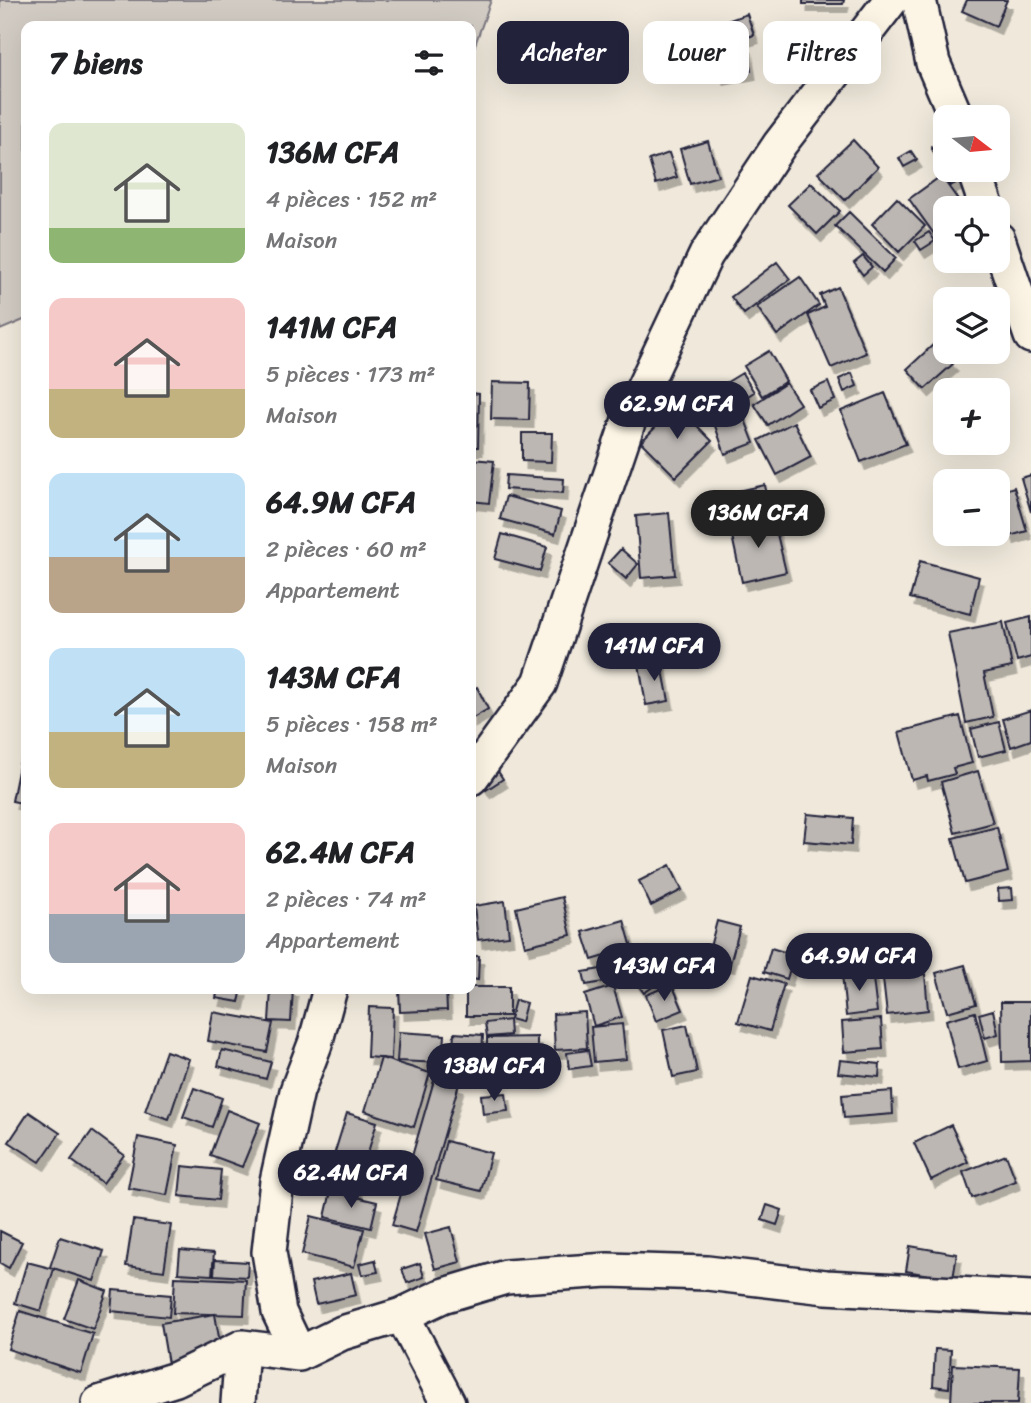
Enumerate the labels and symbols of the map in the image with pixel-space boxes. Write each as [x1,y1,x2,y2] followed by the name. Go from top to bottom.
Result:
[933,105,1010,182] north arrow
[597,382,757,441] pin: 62.9M CFA
[686,490,830,550] pin: 136M CFA
[582,624,726,683] pin: 141M CFA
[779,934,939,993] pin: 64.9M CFA
[592,944,736,1003] pin: 143M CFA
[422,1044,566,1103] pin: 138M CFA
[271,1150,431,1210] pin: 62.4M CFA

